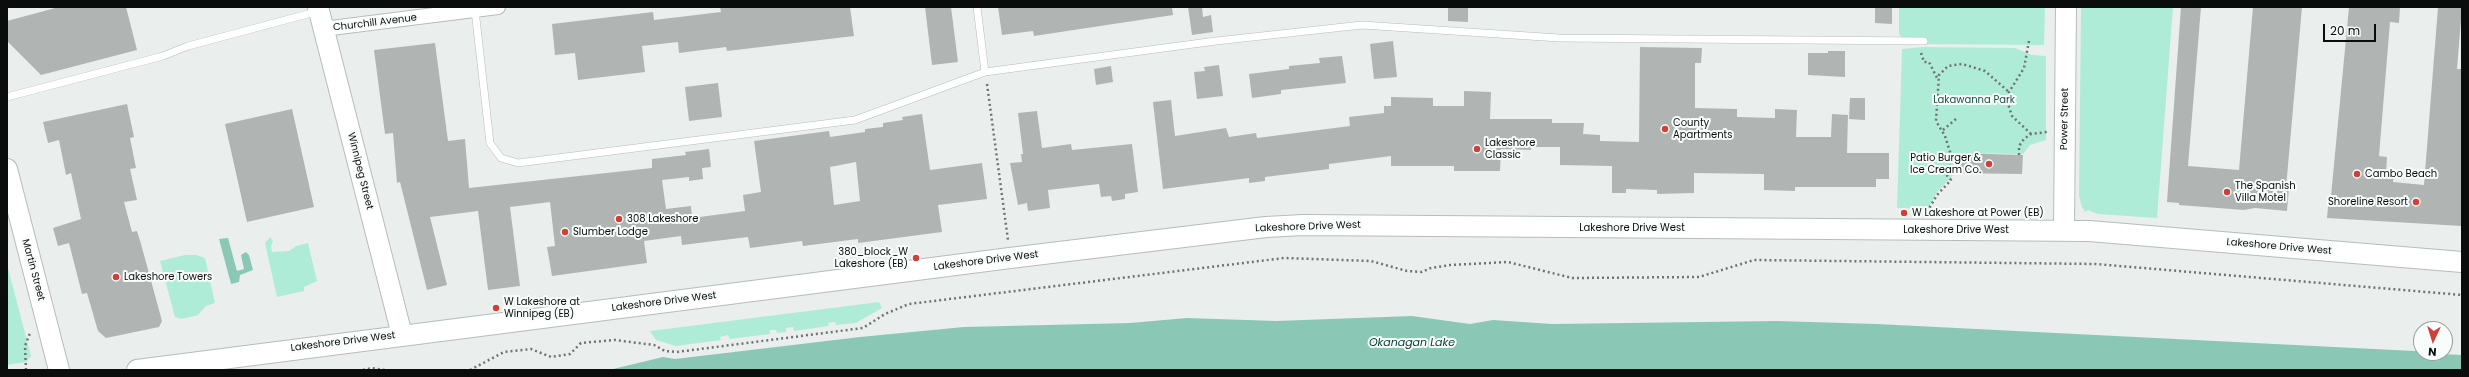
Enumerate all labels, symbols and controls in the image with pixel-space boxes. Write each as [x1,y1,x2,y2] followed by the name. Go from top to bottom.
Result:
[332,12,418,34] street label: Churchill Avenue
[2325,16,2378,42] scale bar
[2330,22,2360,39] text: 20 m
[2058,88,2072,150] street label: Power Street
[1933,94,2015,106] park label: Lakawanna Park
[1673,117,1732,140] place label: County Apartments
[1660,124,1670,134] marker: County Apartments
[345,131,375,211] street label: Winnipeg Street
[1485,137,1535,160] place label: Lakeshore Classic
[1472,144,1482,154] marker: Lakeshore Classic
[1910,152,1981,176] place label: Patio Burger & Ice Cream Co.
[1984,159,1994,169] marker: Patio Burger & Ice Cream Co.
[2365,168,2437,180] place label: Cambo Beach
[2352,169,2362,179] marker: Cambo Beach
[2235,180,2296,204] place label: The Spanish Villa Motel
[2222,187,2232,197] marker: The Spanish Villa Motel
[2328,196,2408,208] place label: Shoreline Resort
[2411,197,2421,207] marker: Shoreline Resort
[1912,207,2044,219] place label: W Lakeshore at Power (EB)
[1899,208,1909,218] marker: W Lakeshore at Power (EB)
[627,213,699,225] place label: 308 Lakeshore
[614,214,624,224] marker: 308 Lakeshore
[1255,219,1361,235] street label: Lakeshore Drive West
[1579,222,1685,234] street label: Lakeshore Drive West
[1903,224,2009,236] street label: Lakeshore Drive West
[573,226,648,238] place label: Slumber Lodge
[560,227,570,237] marker: Slumber Lodge
[2226,236,2332,258] street label: Lakeshore Drive West
[19,238,47,302] street label: Martin Street
[835,246,908,270] place label: 380_block_W Lakeshore (EB)
[933,249,1039,273] street label: Lakeshore Drive West
[911,253,921,263] marker: 380_block_W Lakeshore (EB)
[124,271,212,283] place label: Lakeshore Towers
[111,272,121,282] marker: Lakeshore Towers
[611,290,717,314] street label: Lakeshore Drive West
[504,296,580,320] place label: W Lakeshore at Winnipeg (EB)
[491,303,501,313] marker: W Lakeshore at Winnipeg (EB)
[2413,321,2453,361] north arrow
[290,330,396,354] street label: Lakeshore Drive West
[1369,336,1455,350] water label: Okanagan Lake
[2428,344,2437,360] text: N

